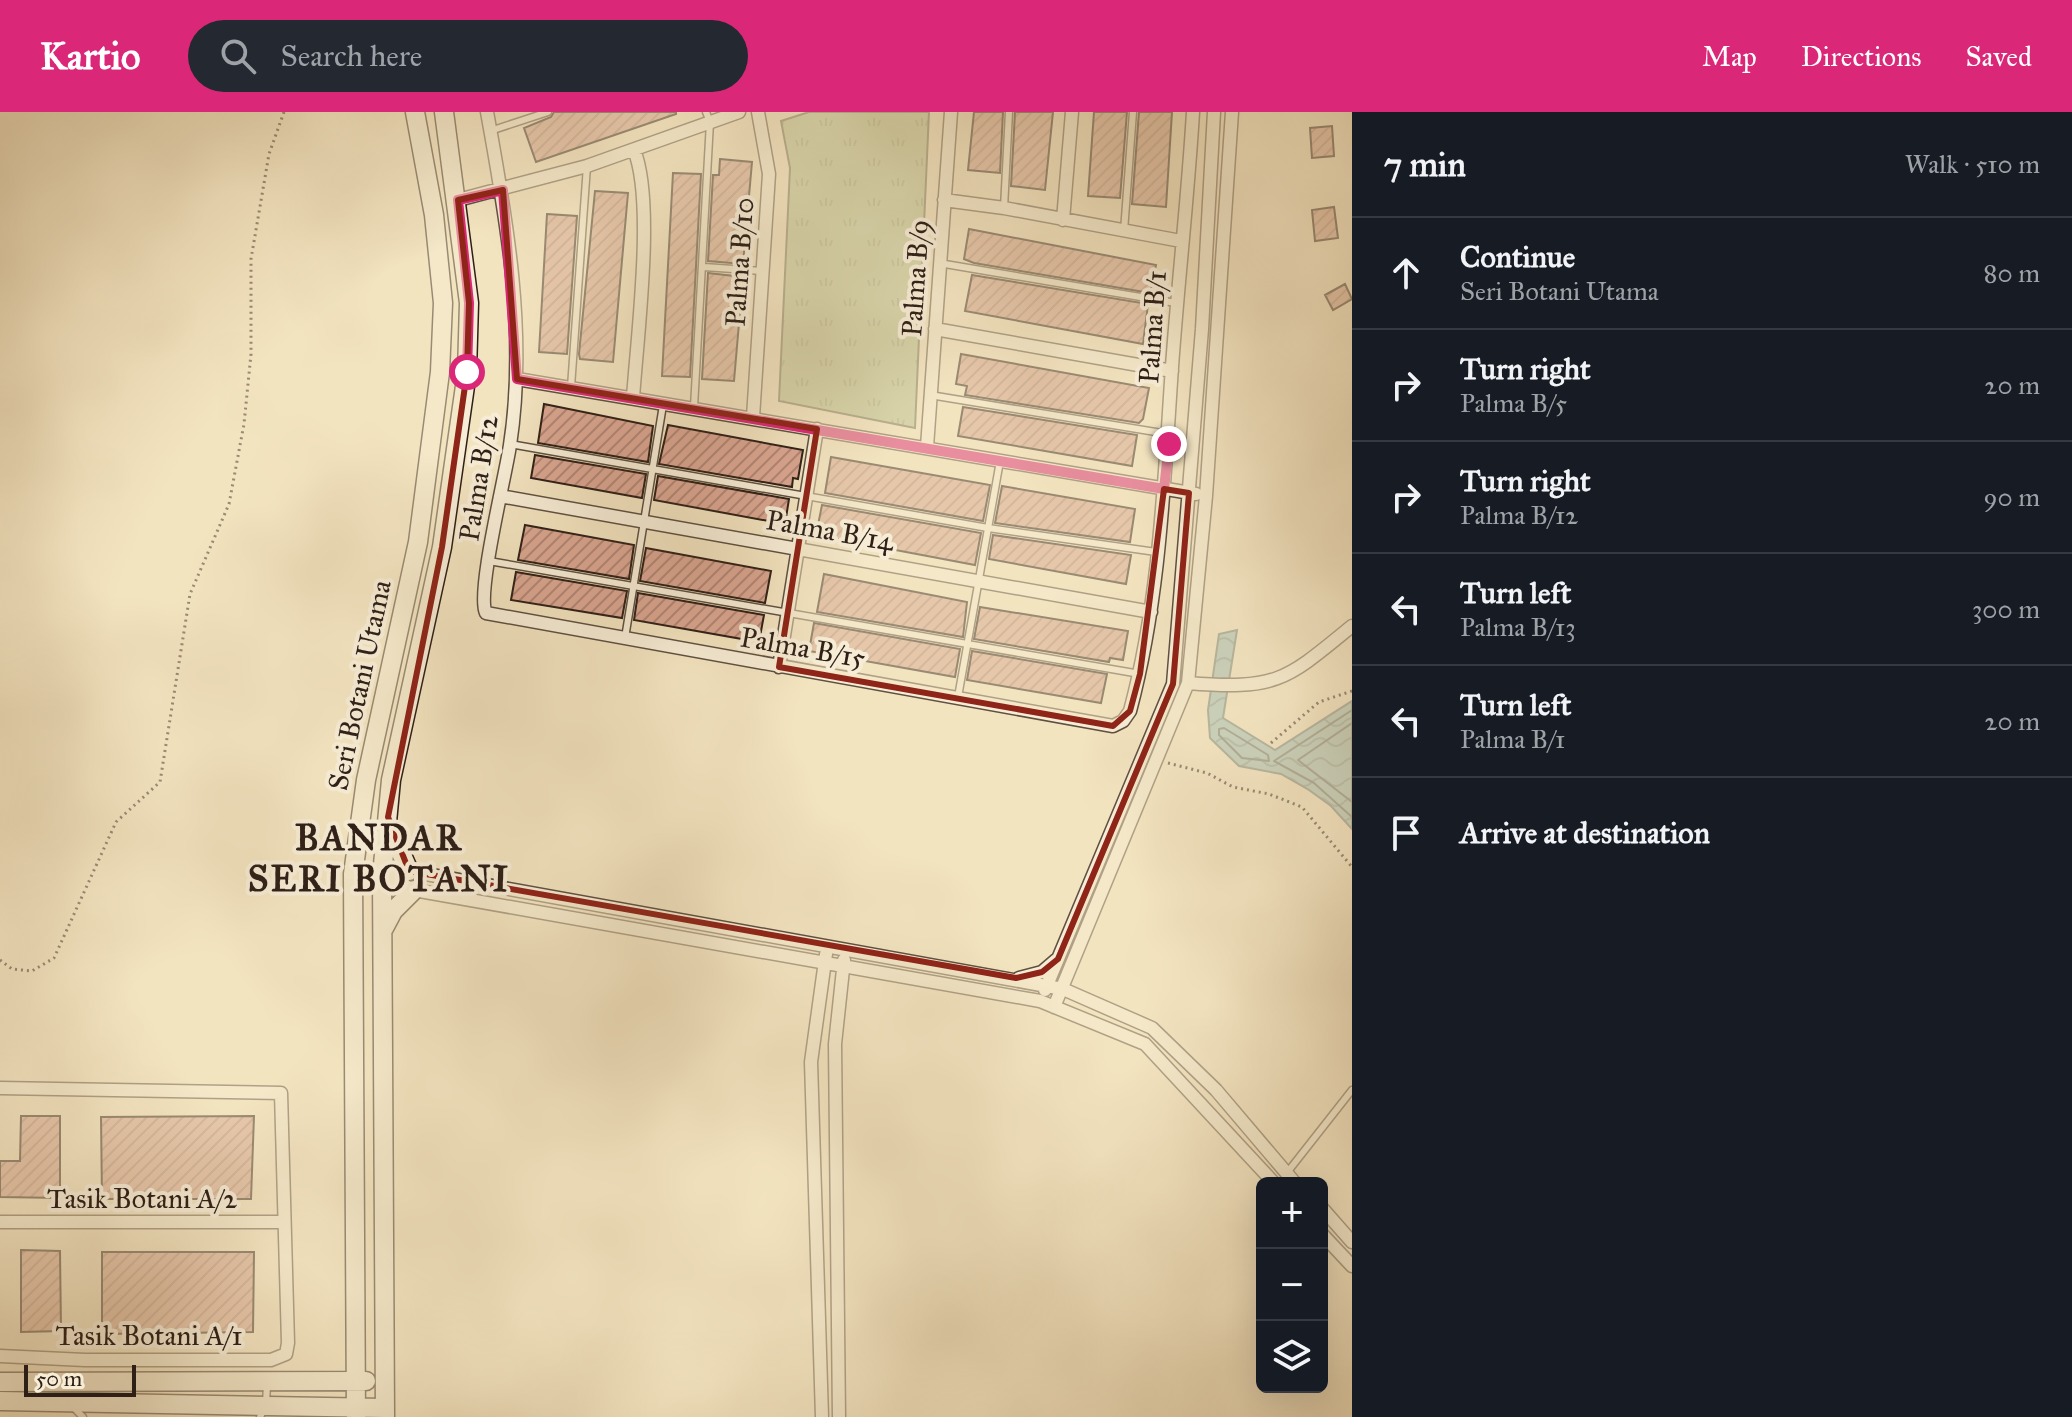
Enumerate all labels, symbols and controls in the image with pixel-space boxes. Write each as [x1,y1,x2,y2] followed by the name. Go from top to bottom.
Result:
[188,20,748,92] search box
[40,33,140,79] text: Kartio
[216,34,260,78] icon: search
[280,38,422,74] text: Search here
[1702,39,1757,74] text: Map
[1801,39,1922,74] text: Directions
[1966,39,2032,74] text: Saved
[1384,144,1466,185] text: 7 min
[1905,148,2040,180] text: Walk · 510 m
[718,196,761,328] street label: Palma B/10
[894,218,937,338] street label: Palma B/9
[1460,239,1575,275] text: Continue
[1384,251,1428,295] icon: ahead
[1984,257,2040,289] text: 80 m
[1131,269,1174,385] street label: Palma B/1
[1460,275,1659,307] text: Seri Botani Utama
[1460,351,1591,387] text: Turn right
[449,354,485,390] route start
[1384,363,1428,407] icon: right
[1985,369,2040,401] text: 20 m
[1460,387,1567,419] text: Palma B/5
[451,412,506,544] street label: Palma B/12
[1151,426,1187,462] route end
[1460,463,1591,499] text: Turn right
[1384,475,1428,519] icon: right
[1983,481,2040,513] text: 90 m
[1460,499,1578,531] text: Palma B/12
[763,502,898,559] street label: Palma B/14
[1460,575,1571,611] text: Turn left
[320,577,399,793] street label: Seri Botani Utama
[1384,587,1428,631] icon: left
[1972,593,2040,625] text: 300 m
[1460,611,1576,643] text: Palma B/13
[738,619,868,676] street label: Palma B/15
[1460,687,1571,723] text: Turn left
[1384,699,1428,743] icon: left
[1985,705,2040,737] text: 20 m
[1460,723,1565,755] text: Palma B/1
[1384,811,1428,855] icon: arrive
[1460,815,1710,851] text: Arrive at destination
[248,816,510,901] district label: BANDAR SERI BOTANI
[1256,1177,1328,1393] map controls
[1256,1177,1328,1249] button: +
[47,1181,237,1216] street label: Tasik Botani A/2
[1256,1249,1328,1321] button: −
[55,1318,243,1353] street label: Tasik Botani A/1
[1256,1321,1328,1393] button: layers
[24,1361,136,1397] scale bar
[36,1365,82,1392] text: 50 m

